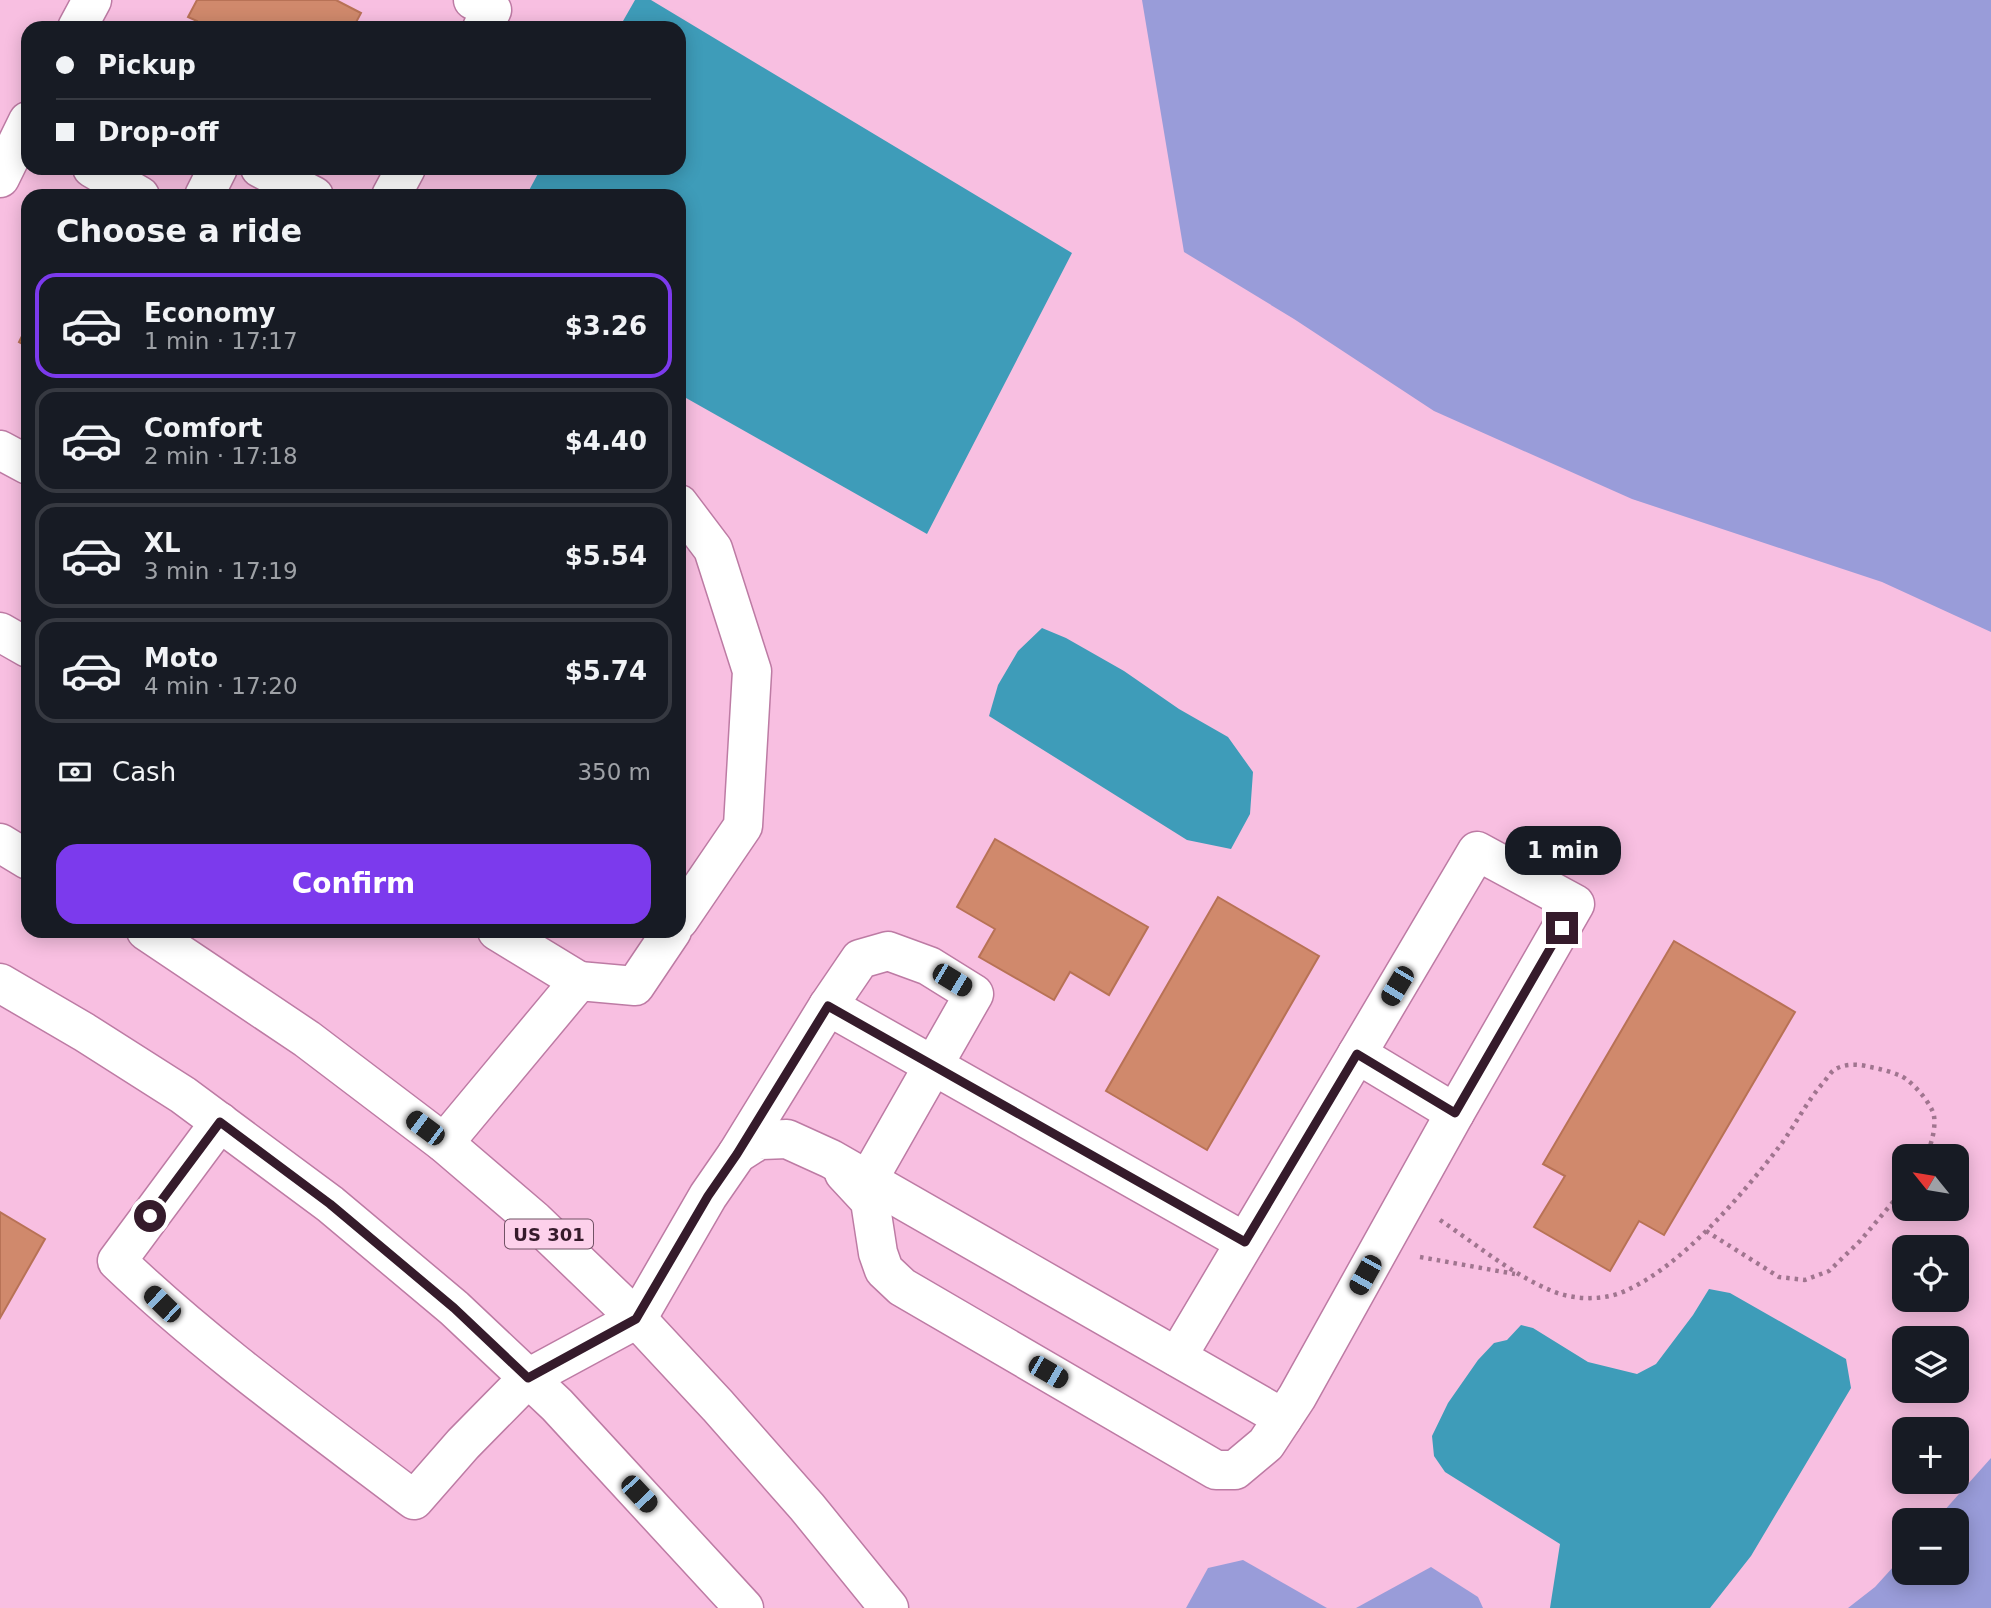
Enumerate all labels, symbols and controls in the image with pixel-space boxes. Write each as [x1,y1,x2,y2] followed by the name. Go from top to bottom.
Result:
[98,50,196,80] text: Pickup
[98,117,219,147] text: Drop-off
[56,212,302,250] text: Choose a ride
[60,294,123,357] icon: car
[144,298,275,328] text: Economy
[565,311,647,341] text: $3.26
[144,328,298,354] text: 1 min · 17:17
[60,409,123,472] icon: car
[144,413,262,443] text: Comfort
[565,426,647,456] text: $4.40
[144,443,298,469] text: 2 min · 17:18
[60,524,123,587] icon: car
[144,528,181,558] text: XL
[565,541,647,571] text: $5.54
[144,558,298,584] text: 3 min · 17:19
[60,639,123,702] icon: car
[144,643,218,673] text: Moto
[565,656,647,686] text: $5.74
[144,673,298,699] text: 4 min · 17:20
[56,753,94,791] icon: cash
[112,757,176,787] text: Cash
[577,759,651,785] text: 350 m
[1504,827,1620,876] callout: 1 min
[1527,837,1599,863] text: 1 min
[56,844,651,924] button: Confirm
[1546,912,1578,944] route end
[929,960,976,1000] car
[1378,963,1417,1009] car
[402,1107,449,1149] car
[1892,1144,1969,1222] north arrow
[1892,1144,1969,1585] map controls
[134,1200,166,1232] route start
[505,1219,593,1248] road number: US 301
[1892,1235,1969,1312] button: locate
[1346,1252,1385,1298] car
[140,1282,185,1326] car
[1892,1326,1969,1403] button: layers
[1025,1352,1072,1392] car
[1892,1417,1969,1494] button: +
[617,1471,662,1517] car
[1892,1508,1969,1585] button: −

